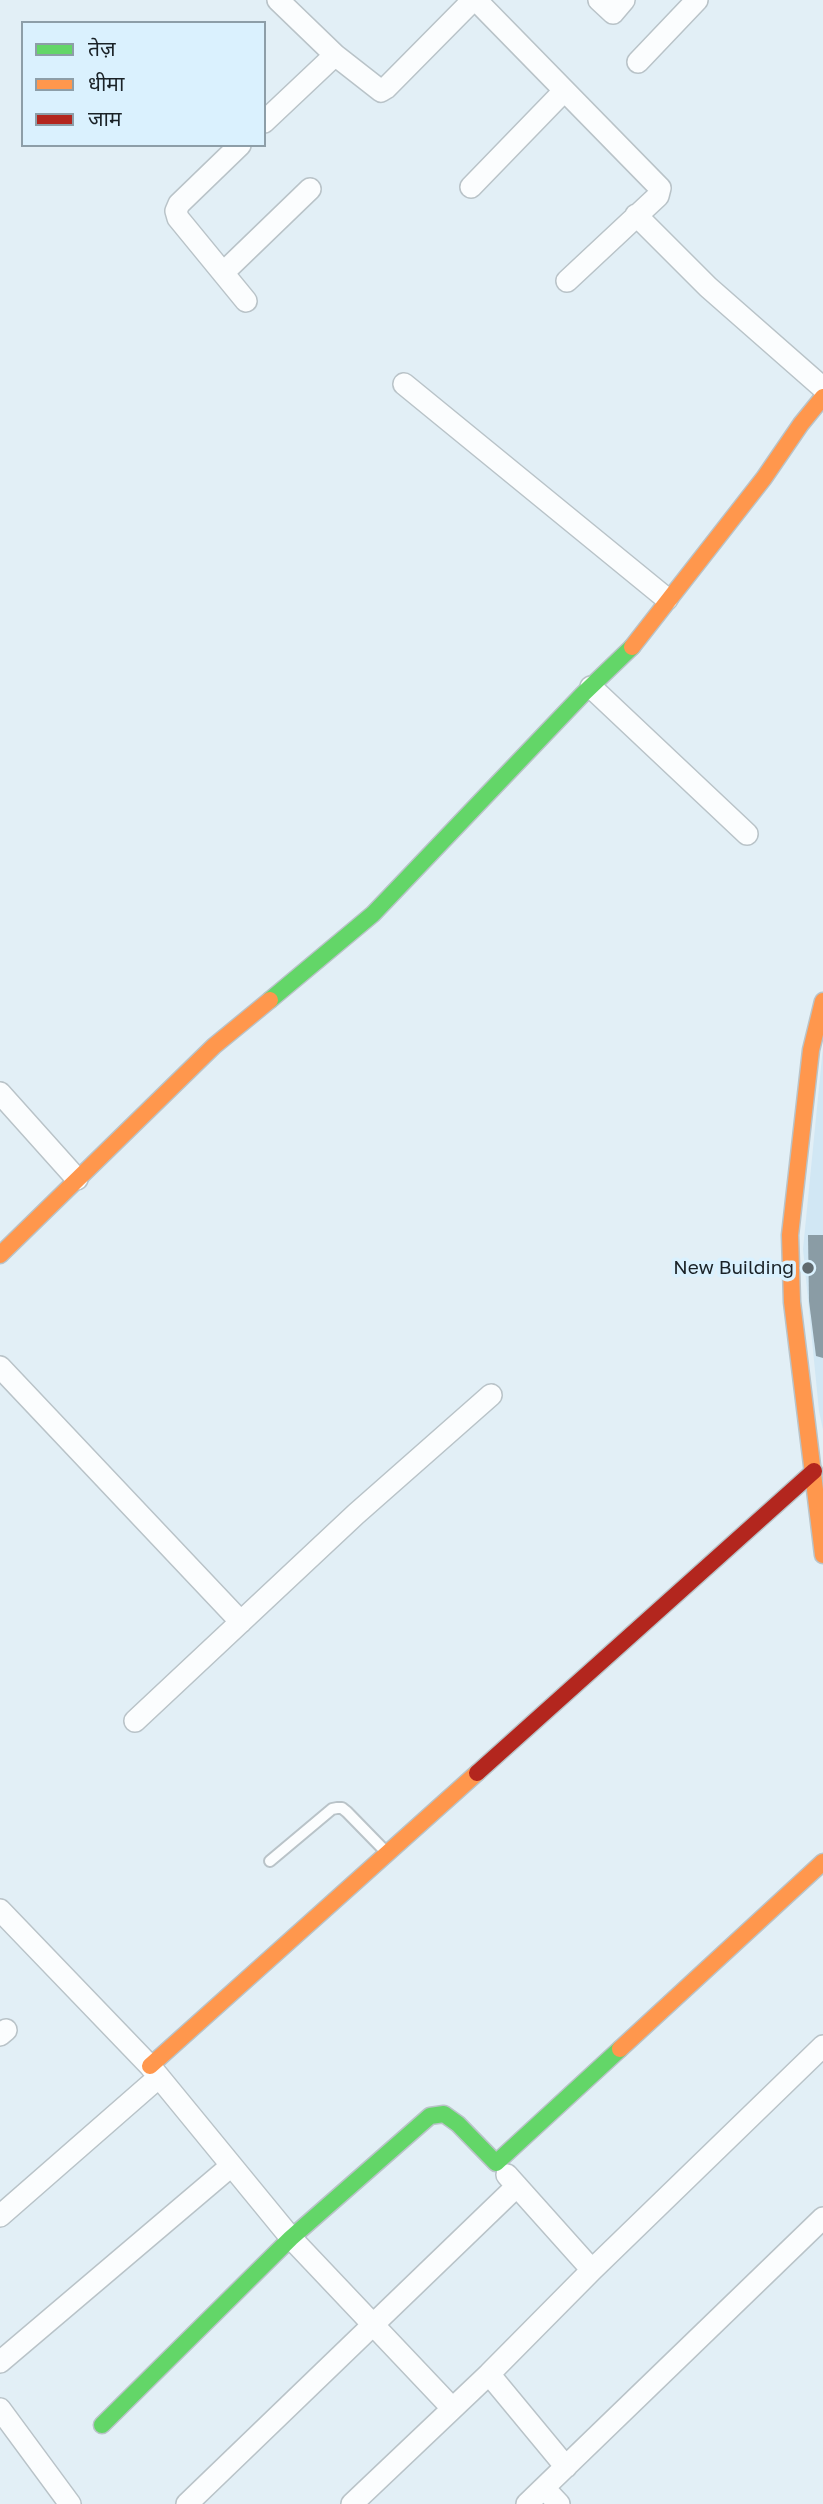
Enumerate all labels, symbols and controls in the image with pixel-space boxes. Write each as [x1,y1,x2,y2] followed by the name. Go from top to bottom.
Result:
[21,21,266,147] legend
[88,35,116,61] text: तेज़
[88,70,124,96] text: धीमा
[88,105,122,131] text: जाम
[673,1257,794,1279] place label: New Building
[800,1260,816,1276] marker: New Building

